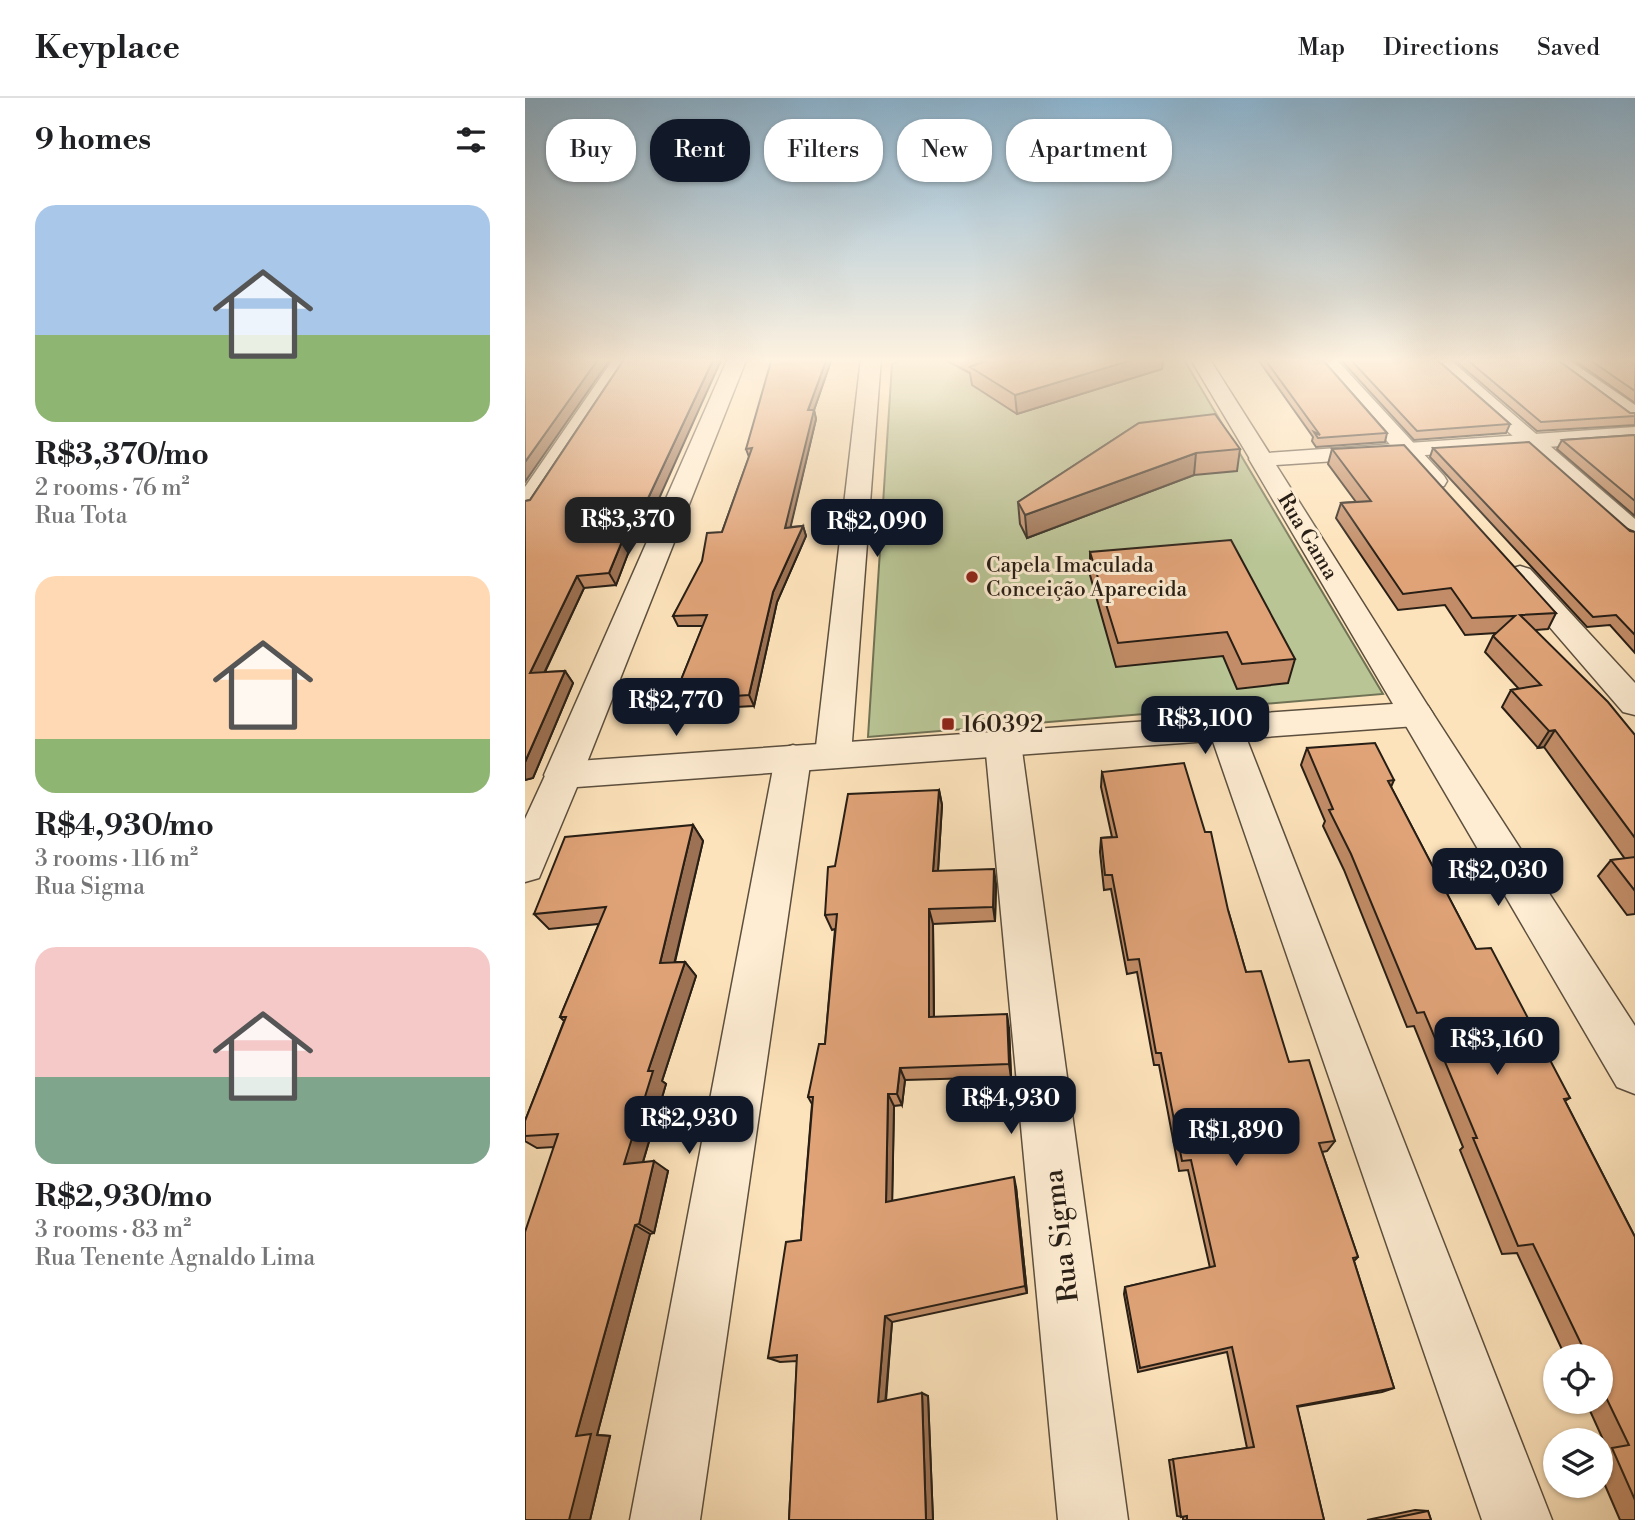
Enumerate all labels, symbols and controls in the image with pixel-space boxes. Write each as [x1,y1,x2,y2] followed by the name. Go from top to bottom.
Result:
[35,28,180,69] text: Keyplace
[1298,33,1345,63] text: Map
[1383,33,1499,63] text: Directions
[1537,33,1600,63] text: Saved
[546,119,636,182] chip: Buy
[650,119,750,182] chip: Rent
[764,119,883,182] chip: Filters
[897,119,992,182] chip: New
[1006,119,1172,182] chip: Apartment
[35,121,151,159] text: 9 homes
[452,121,490,159] icon: filters
[200,251,326,377] icon: home
[35,436,209,474] text: R$3,370/mo
[35,474,190,502] text: 2 rooms · 76 m²
[1271,488,1343,585] street label: Rua Gama
[563,498,693,557] pin: R$3,370
[812,500,942,559] pin: R$2,090
[35,502,127,530] text: Rua Tota
[581,506,675,534] text: R$3,370
[827,508,927,536] text: R$2,090
[986,553,1187,603] place label: Capela Imaculada Conceição Aparecida
[964,569,980,585] marker: Capela Imaculada Conceição Aparecida
[200,622,326,748] icon: home
[611,678,741,738] pin: R$2,770
[629,687,724,715] text: R$2,770
[1140,696,1270,756] pin: R$3,100
[1157,705,1253,733] text: R$3,100
[962,710,1043,740] place label: 160392
[940,716,956,732] marker: 160392
[35,807,214,845] text: R$4,930/mo
[35,845,198,873] text: 3 rooms · 116 m²
[1433,848,1563,908] pin: R$2,030
[1448,857,1548,885] text: R$2,030
[35,873,145,901] text: Rua Sigma
[200,993,326,1119] icon: home
[1432,1018,1562,1077] pin: R$3,160
[1450,1026,1544,1054] text: R$3,160
[946,1076,1076,1136] pin: R$4,930
[962,1085,1060,1113] text: R$4,930
[624,1096,754,1156] pin: R$2,930
[640,1105,738,1133] text: R$2,930
[1171,1108,1301,1168] pin: R$1,890
[1189,1117,1283,1145] text: R$1,890
[1036,1166,1087,1304] street label: Rua Sigma
[35,1178,212,1216] text: R$2,930/mo
[35,1216,191,1244] text: 3 rooms · 83 m²
[35,1244,315,1272] text: Rua Tenente Agnaldo Lima
[1543,1344,1613,1498] map controls
[1543,1344,1613,1414] button: locate
[1543,1428,1613,1498] button: layers

